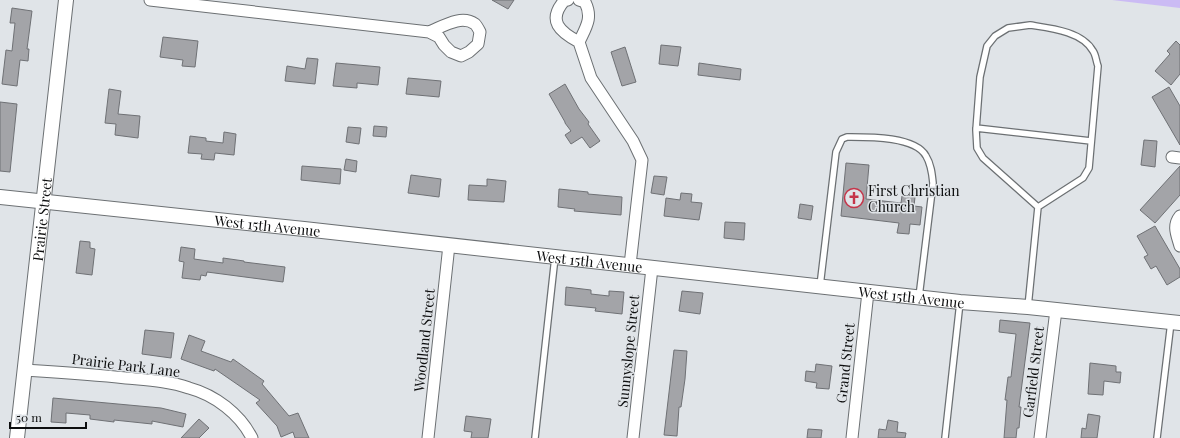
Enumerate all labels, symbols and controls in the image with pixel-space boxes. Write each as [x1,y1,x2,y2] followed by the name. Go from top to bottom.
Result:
[27,175,56,262] street label: Prairie Street
[868,181,960,216] place label: First Christian Church
[843,187,865,209] church icon: First Christian Church
[213,210,322,240] street label: West 15th Avenue
[535,245,644,276] street label: West 15th Avenue
[857,281,965,312] street label: West 15th Avenue
[409,286,439,394] street label: Woodland Street
[613,293,643,408] street label: Sunnyslope Street
[831,321,859,404] street label: Grand Street
[1018,324,1048,419] street label: Garfield Street
[71,349,181,381] street label: Prairie Park Lane
[10,404,86,430] scale bar
[16,409,42,425] text: 50 m

